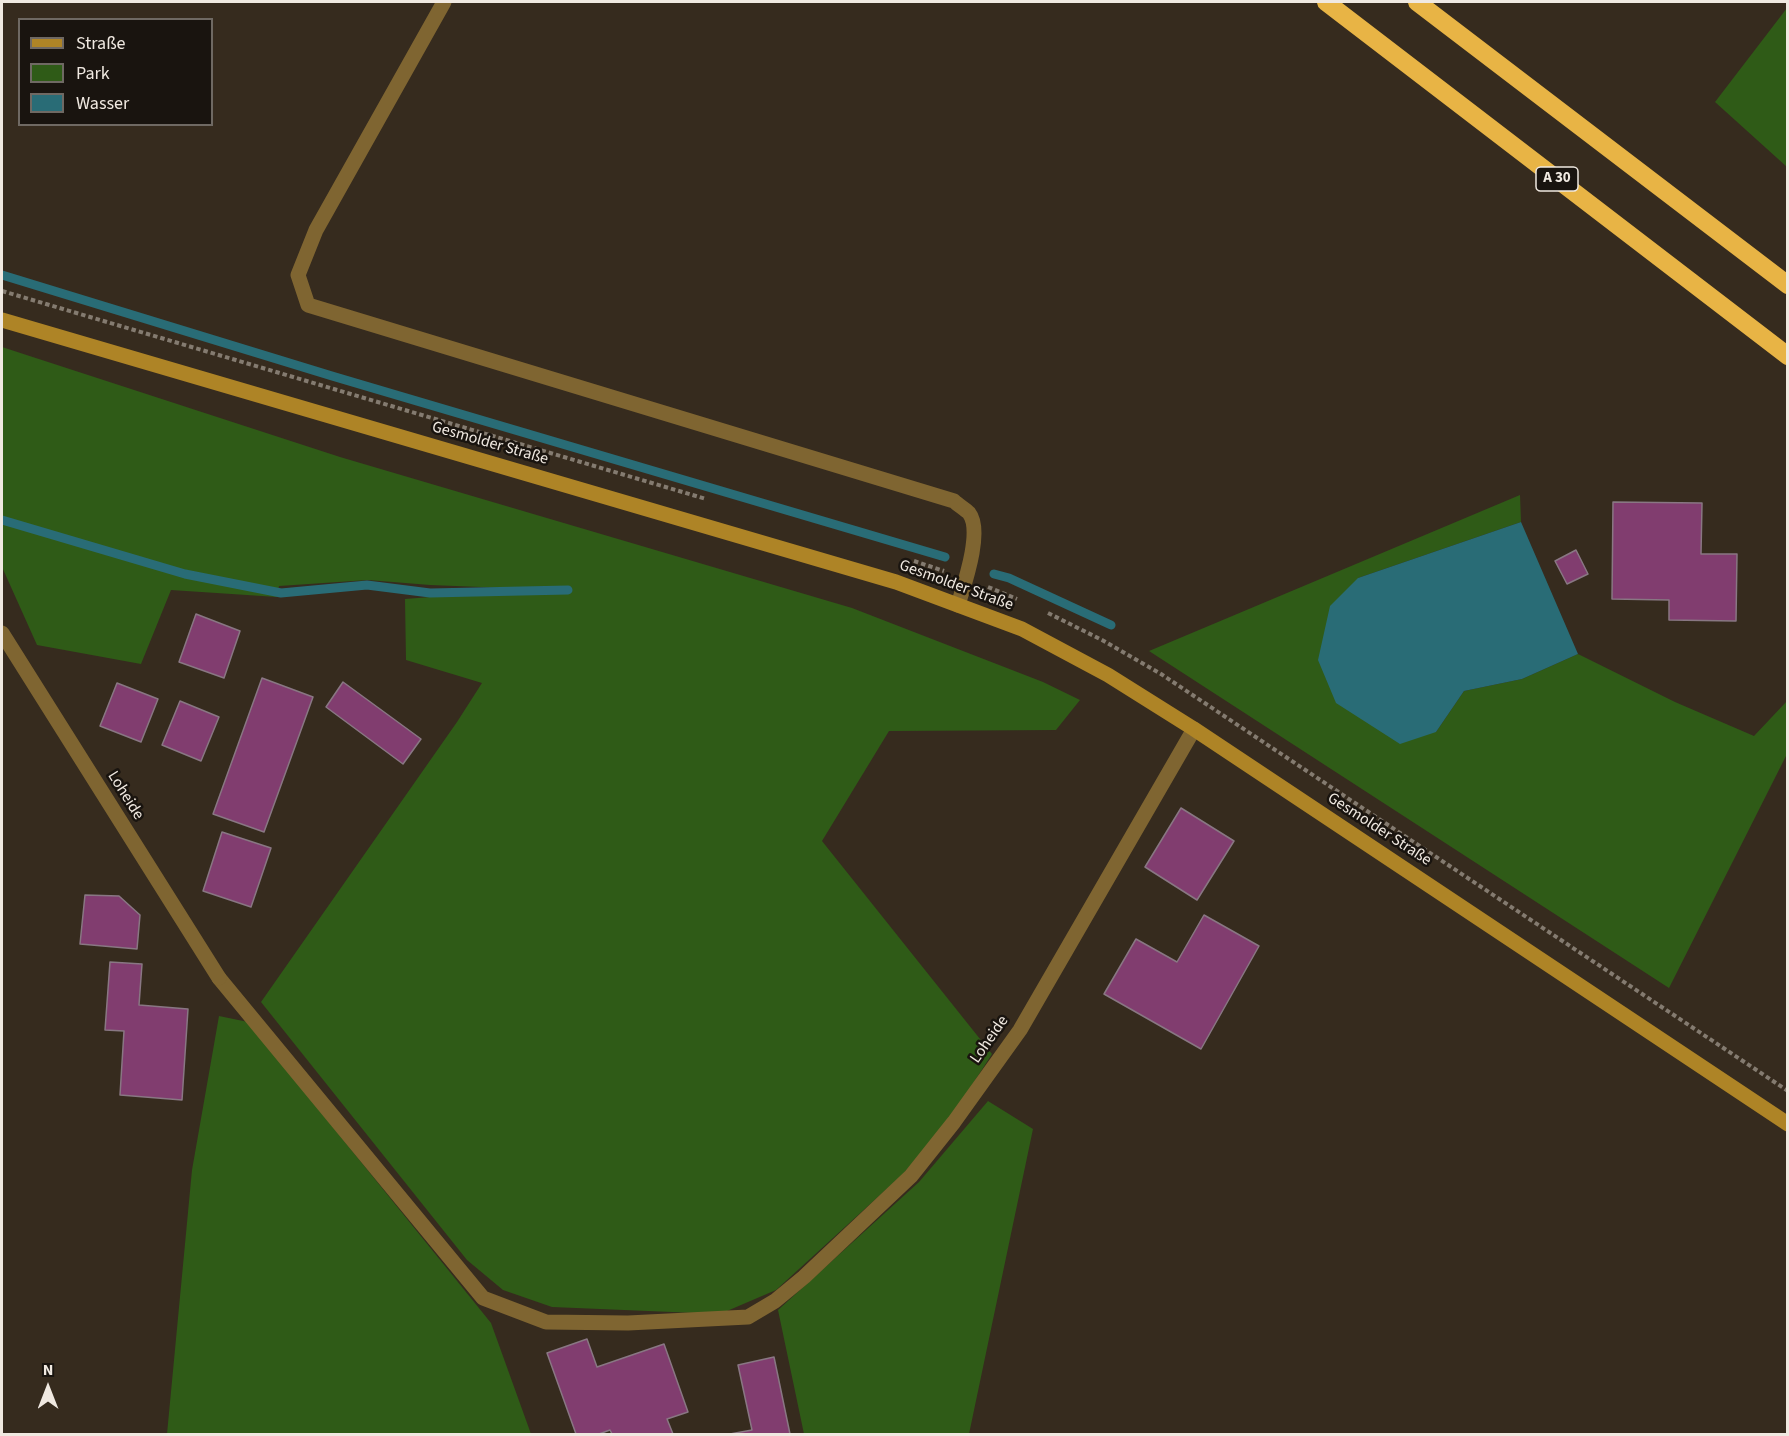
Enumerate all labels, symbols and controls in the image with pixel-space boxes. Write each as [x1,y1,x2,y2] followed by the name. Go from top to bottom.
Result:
[18,18,213,126] legend
[76,31,125,56] text: Straße
[76,61,110,86] text: Park
[76,91,129,116] text: Wasser
[1536,167,1578,191] road number: A 30
[430,418,550,470] street label: Gesmolder Straße
[896,556,1016,616] street label: Gesmolder Straße
[103,768,147,824] street label: Loheide
[1323,789,1435,871] street label: Gesmolder Straße
[967,1013,1013,1067] street label: Loheide
[18,1358,78,1418] north arrow
[43,1359,53,1381] text: N

